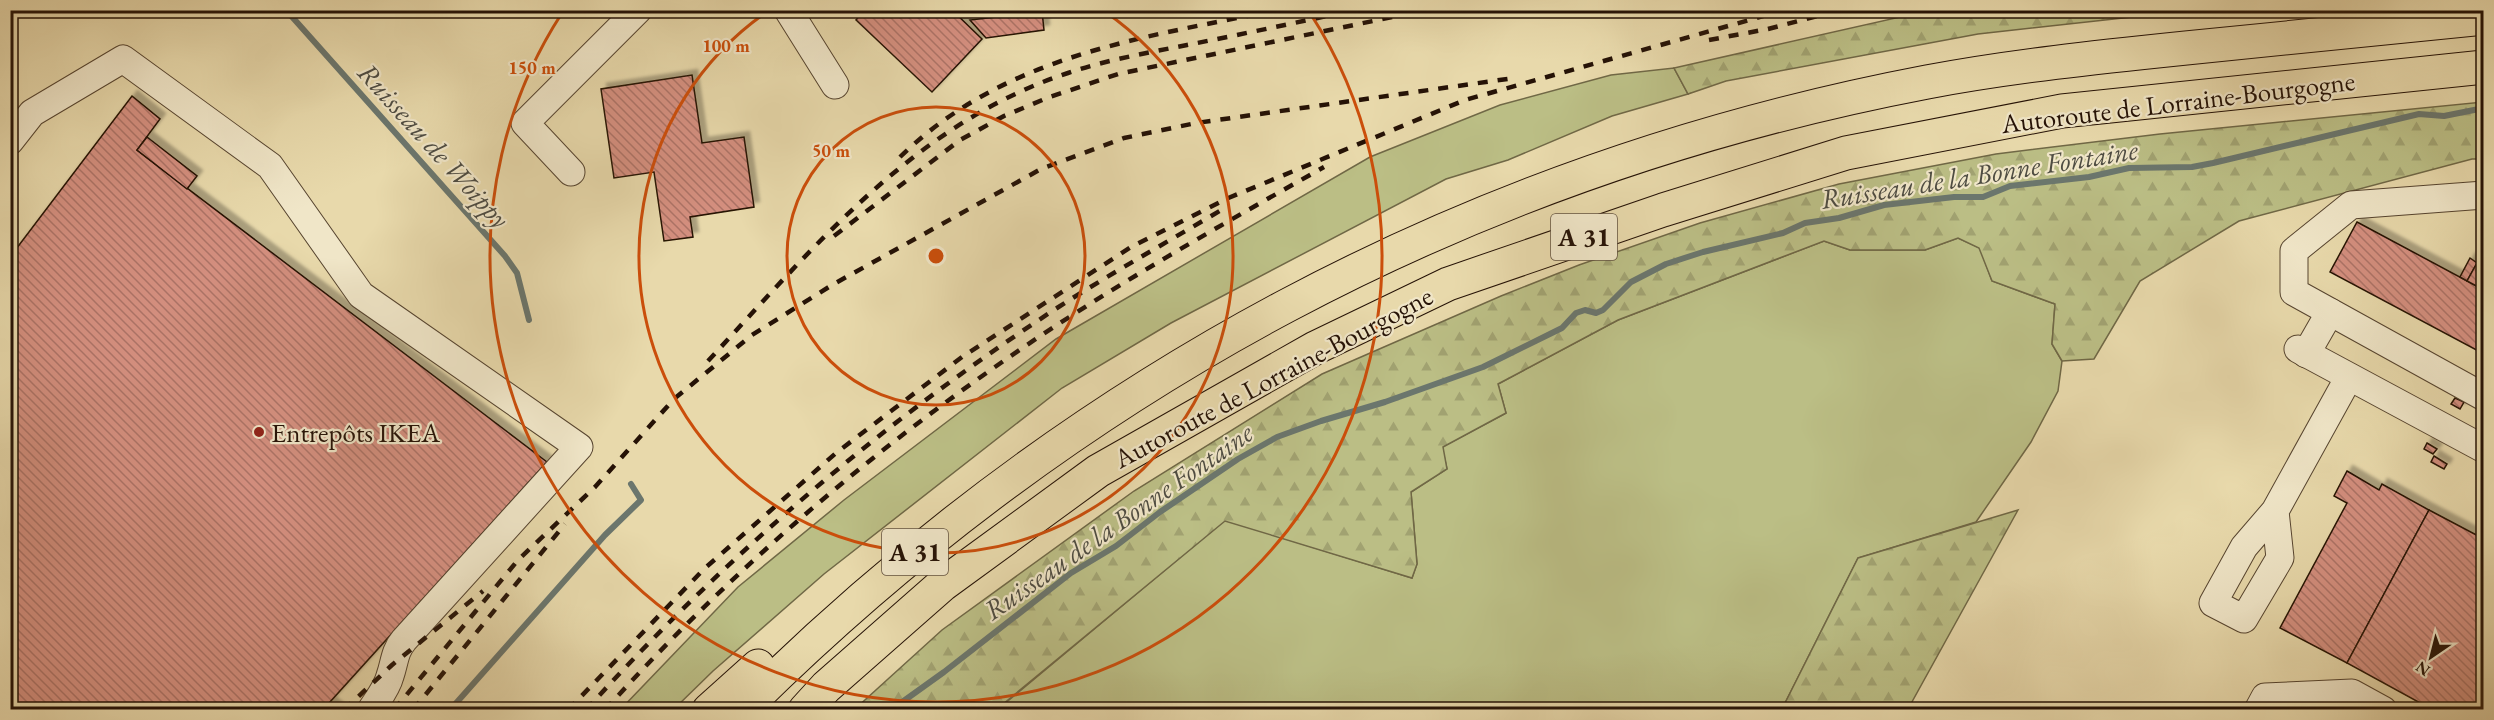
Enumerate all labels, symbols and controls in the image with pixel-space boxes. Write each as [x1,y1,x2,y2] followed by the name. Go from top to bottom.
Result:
[702,34,750,57] text: 100 m
[350,55,518,236] water label: Ruisseau de Woippy
[508,56,556,79] text: 150 m
[1998,63,2357,141] street label: Autoroute de Lorraine-Bourgogne
[1818,131,2141,217] water label: Ruisseau de la Bonne Fontaine
[812,139,850,162] text: 50 m
[1551,214,1617,260] road number: A 31
[926,246,946,266] centre of rings
[1107,278,1438,477] street label: Autoroute de Lorraine-Bourgogne
[976,414,1260,628] water label: Ruisseau de la Bonne Fontaine
[271,415,440,450] place label: Entrepôts IKEA
[252,425,266,439] marker: Entrepôts IKEA
[882,529,948,575] road number: A 31
[2401,627,2461,687] north arrow
[2411,657,2434,681] text: N

